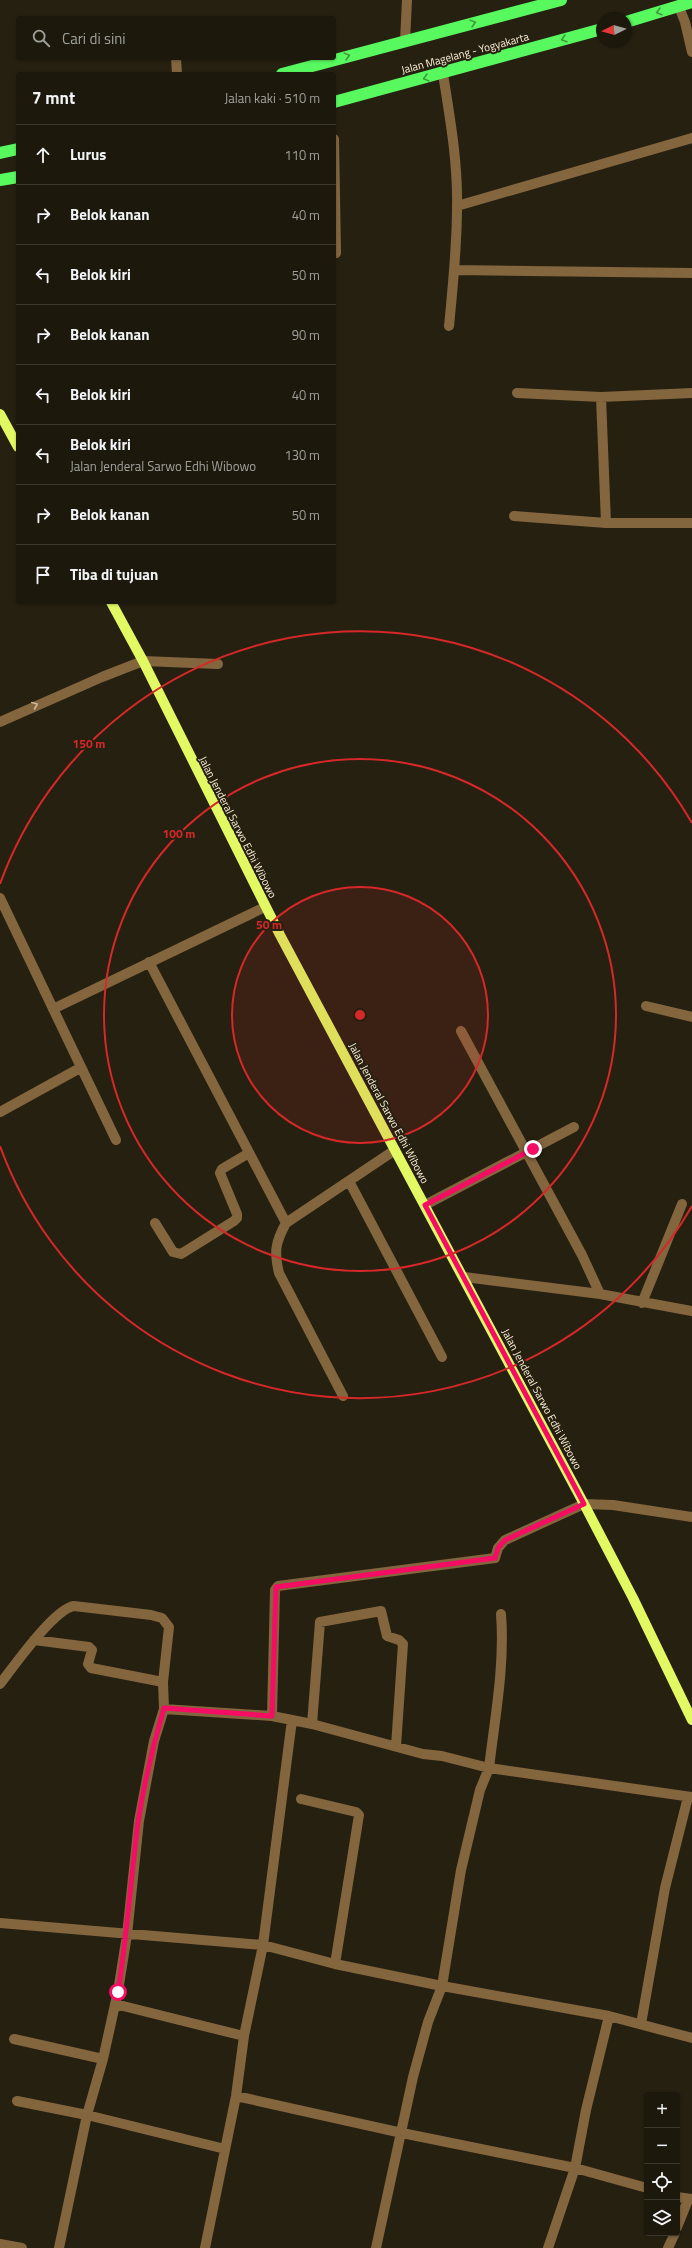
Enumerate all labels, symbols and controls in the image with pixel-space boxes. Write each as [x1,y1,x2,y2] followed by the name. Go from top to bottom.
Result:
[656,7,663,16] one-way arrow
[596,12,632,48] north arrow
[16,16,336,60] search box
[469,19,476,28] one-way arrow
[30,27,52,49] icon: search
[62,27,126,50] text: Cari di sini
[399,28,531,78] street label: Jalan Magelang - Yogyakarta
[561,34,568,43] one-way arrow
[343,52,350,61] one-way arrow
[423,73,430,82] one-way arrow
[32,85,75,111] text: 7 mnt
[224,88,320,108] text: Jalan kaki · 510 m
[70,143,106,166] text: Lurus
[32,144,54,166] icon: ahead
[284,145,320,165] text: 110 m
[70,203,150,226] text: Belok kanan
[32,204,54,226] icon: right
[292,205,320,225] text: 40 m
[70,263,131,286] text: Belok kiri
[32,264,54,286] icon: left
[292,265,320,285] text: 50 m
[70,323,150,346] text: Belok kanan
[32,324,54,346] icon: right
[292,325,320,345] text: 90 m
[70,383,131,406] text: Belok kiri
[32,384,54,406] icon: left
[292,385,320,405] text: 40 m
[70,433,131,456] text: Belok kiri
[32,444,54,466] icon: left
[284,445,320,465] text: 130 m
[70,456,256,476] text: Jalan Jenderal Sarwo Edhi Wibowo
[70,503,150,526] text: Belok kanan
[32,504,54,526] icon: right
[292,505,320,525] text: 50 m
[70,563,158,586] text: Tiba di tujuan
[32,564,54,586] icon: arrive
[32,702,39,710] one-way arrow
[73,734,105,753] text: 150 m
[195,753,281,901] street label: Jalan Jenderal Sarwo Edhi Wibowo
[163,824,195,843] text: 100 m
[256,915,282,934] text: 50 m
[353,1008,367,1022] centre of rings
[345,1040,433,1186] street label: Jalan Jenderal Sarwo Edhi Wibowo
[524,1140,542,1158] route end
[498,1326,586,1472] street label: Jalan Jenderal Sarwo Edhi Wibowo
[109,1983,127,2001] route start
[644,2092,680,2236] map controls
[644,2092,680,2128] button: +
[644,2128,680,2164] button: −
[644,2164,680,2200] button: locate
[644,2200,680,2236] button: layers

